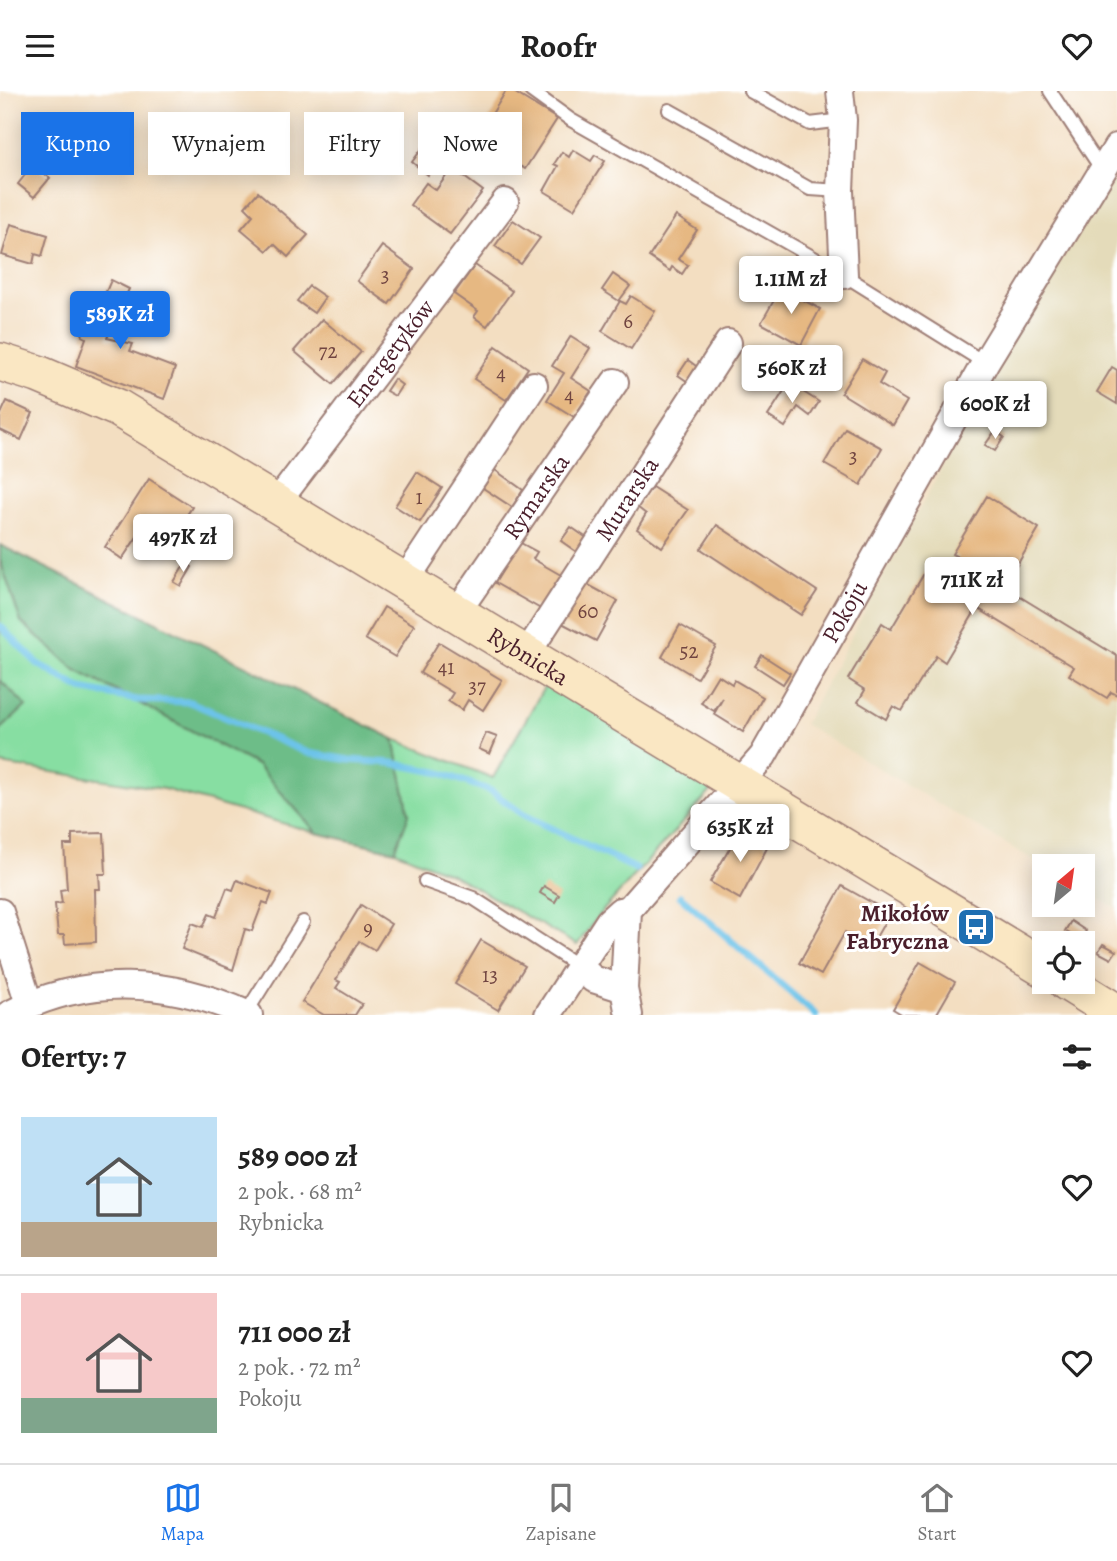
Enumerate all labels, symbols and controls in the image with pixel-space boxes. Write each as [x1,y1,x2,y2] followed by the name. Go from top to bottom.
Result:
[520,24,597,68] text: Roofr
[21,27,59,65] icon: menu
[1058,27,1096,65] icon: heart
[21,112,134,175] chip: Kupno
[148,112,290,175] chip: Wynajem
[304,112,404,175] chip: Filtry
[418,112,522,175] chip: Nowe
[719,257,863,316] pin: 1.11M zł
[381,261,389,289] house number: 3
[755,263,827,294] text: 1.11M zł
[55,292,185,351] pin: 589K zł
[339,293,442,414] street label: Energetyków
[86,298,154,329] text: 589K zł
[623,307,633,335] house number: 6
[319,337,337,365] house number: 72
[727,345,857,405] pin: 560K zł
[758,352,826,383] text: 560K zł
[496,359,506,387] house number: 4
[564,381,574,409] house number: 4
[930,381,1060,441] pin: 600K zł
[960,388,1030,419] text: 600K zł
[849,442,857,470] house number: 3
[495,447,578,546] street label: Rymarska
[588,450,667,547] street label: Murarska
[415,483,423,511] house number: 1
[118,515,248,574] pin: 497K zł
[149,521,217,552] text: 497K zł
[907,557,1037,617] pin: 711K zł
[941,564,1003,595] text: 711K zł
[814,575,875,649] street label: Pokoju
[578,597,598,625] house number: 60
[481,619,575,693] street label: Rybnicka
[679,637,699,665] house number: 52
[438,653,454,681] house number: 41
[468,672,486,700] house number: 37
[675,805,805,864] pin: 635K zł
[706,811,774,842] text: 635K zł
[1032,854,1096,917] north arrow
[1032,854,1095,994] map controls
[846,897,949,957] place label: Mikołów Fabryczna
[955,906,997,948] bus stop icon: Mikołów Fabryczna
[363,914,373,942] house number: 9
[1032,931,1095,994] button: locate
[482,961,498,989] house number: 13
[21,1037,126,1077] text: Oferty: 7
[1058,1038,1096,1076] icon: filters
[238,1136,358,1176] text: 589 000 zł
[77,1145,161,1229] icon: home
[1058,1168,1096,1206] icon: heart
[238,1176,362,1207] text: 2 pok. · 68 m²
[238,1207,324,1238] text: Rybnicka
[238,1312,351,1352] text: 711 000 zł
[77,1321,161,1405] icon: home
[1058,1344,1096,1382] icon: heart
[238,1352,361,1383] text: 2 pok. · 72 m²
[238,1383,302,1414] text: Pokoju
[161,1479,204,1547] tab: Mapa
[526,1479,596,1547] tab: Zapisane
[918,1479,956,1547] tab: Start

